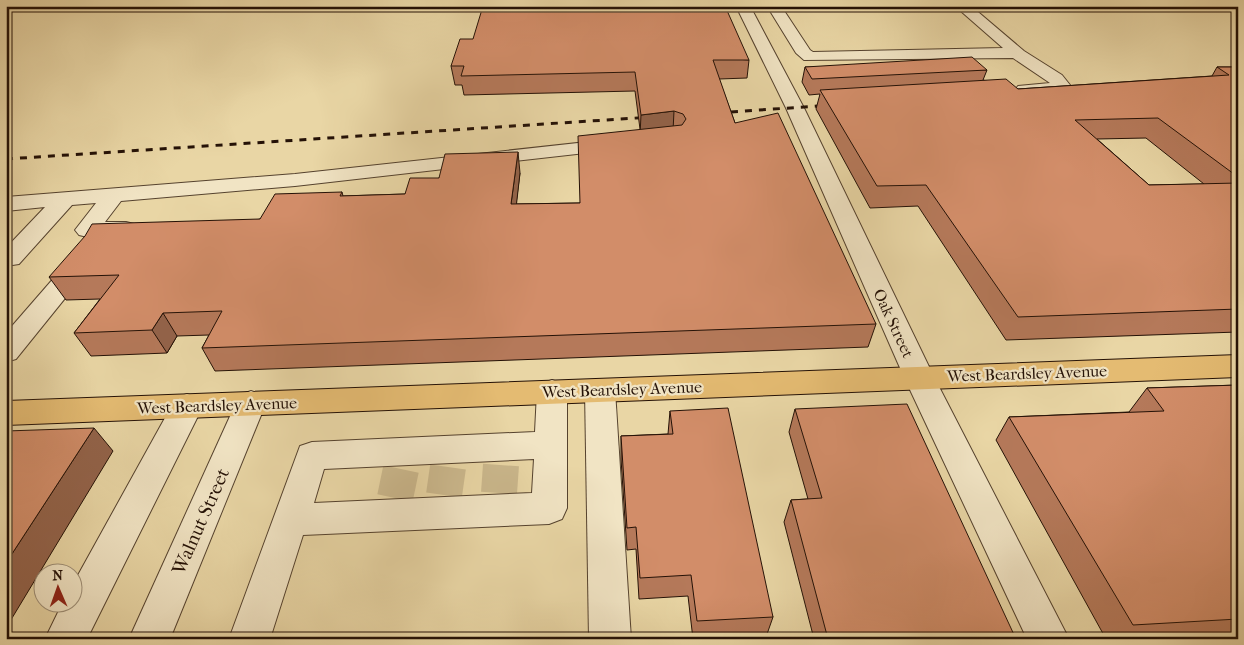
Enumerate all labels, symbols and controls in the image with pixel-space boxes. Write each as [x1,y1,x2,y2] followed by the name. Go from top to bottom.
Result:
[869,286,918,361] street label: Oak Street
[946,361,1107,386] street label: West Beardsley Avenue
[541,377,702,402] street label: West Beardsley Avenue
[136,393,297,418] street label: West Beardsley Avenue
[167,465,234,579] street label: Walnut Street
[32,562,82,612] north arrow
[52,567,64,584] text: N

